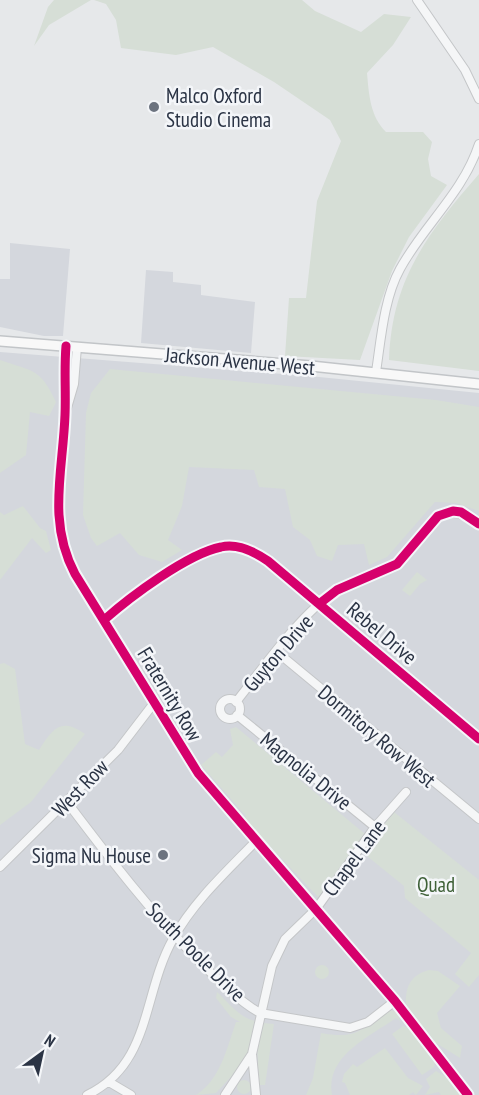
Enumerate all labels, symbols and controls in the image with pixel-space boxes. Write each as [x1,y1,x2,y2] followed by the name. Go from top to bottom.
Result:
[166,82,271,133] place label: Malco Oxford Studio Cinema
[147,100,161,114] marker: Malco Oxford Studio Cinema
[163,341,316,381] street label: Jackson Avenue West
[341,596,423,670] street label: Rebel Drive
[237,609,319,697] street label: Guyton Drive
[132,642,209,746] street label: Fraternity Row
[313,679,442,793] street label: Dormitory Row West
[255,726,357,816] street label: Magnolia Drive
[46,753,114,823] street label: West Row
[316,814,392,902] street label: Chapel Lane
[32,842,151,869] place label: Sigma Nu House
[156,848,170,862] marker: Sigma Nu House
[417,871,455,898] park label: Quad
[141,897,251,1007] street label: South Poole Drive
[12,1023,72,1083] north arrow
[41,1030,59,1051] text: N

